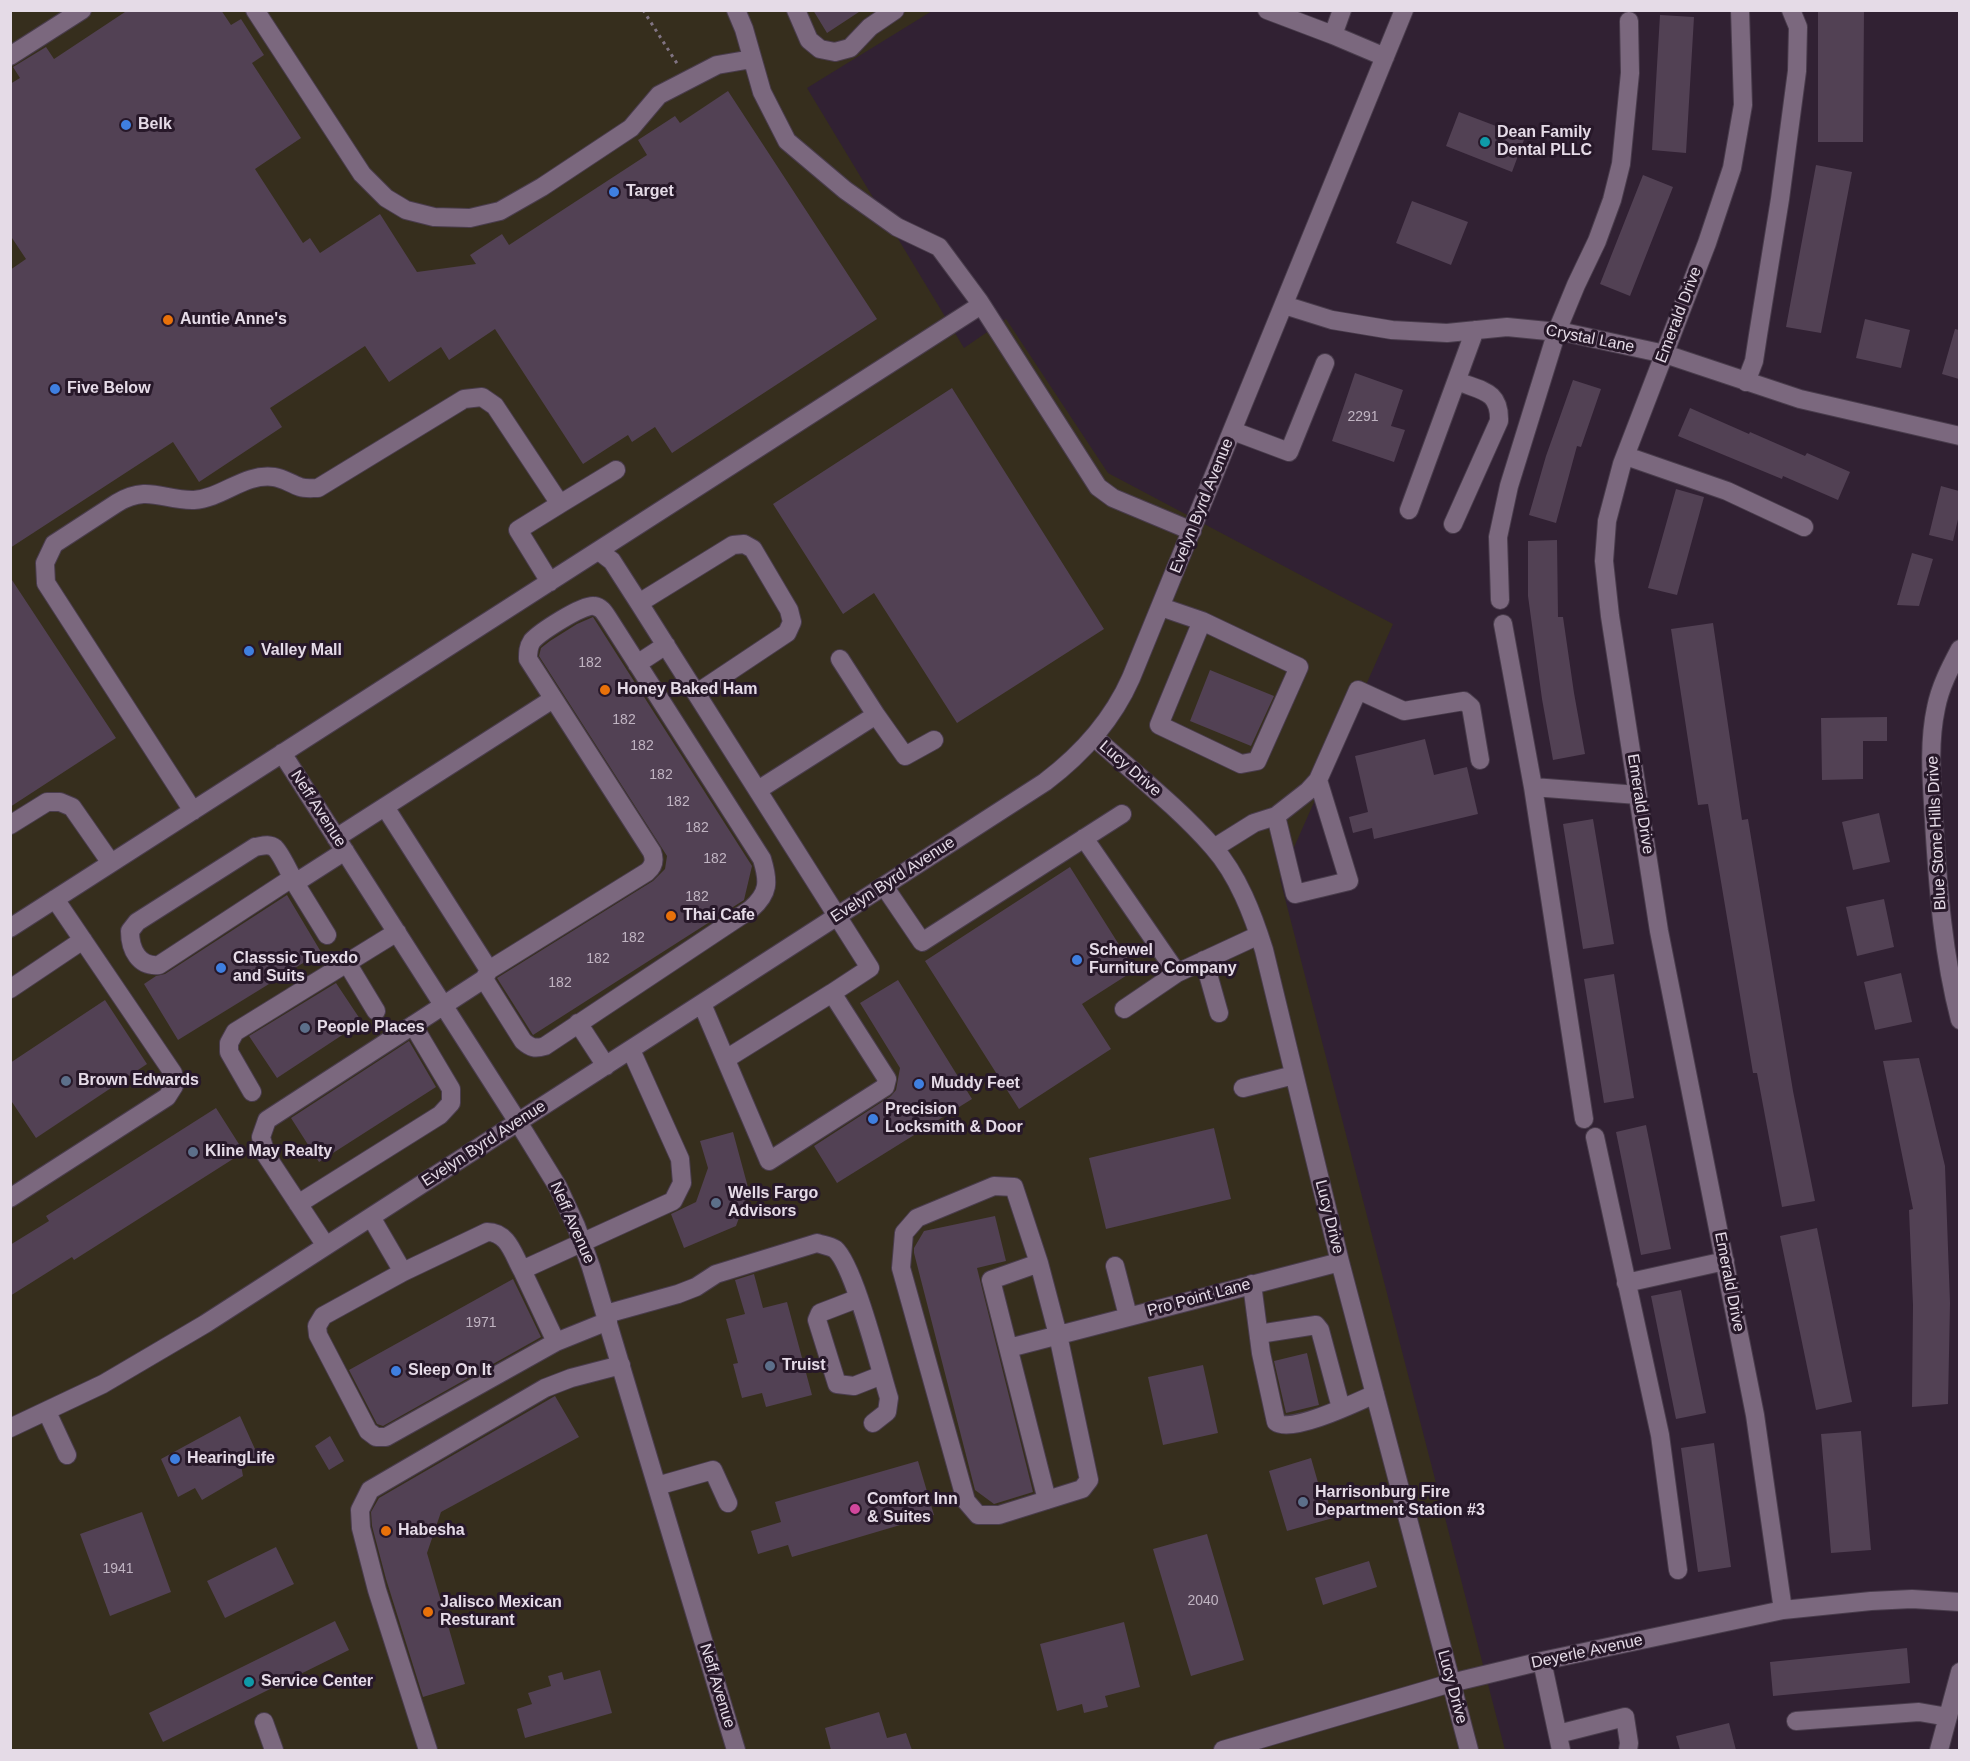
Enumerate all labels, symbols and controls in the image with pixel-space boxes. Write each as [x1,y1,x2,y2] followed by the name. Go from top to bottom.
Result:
[138,115,172,135] place label: Belk
[119,118,133,132] marker: Belk
[1497,123,1592,161] place label: Dean Family Dental PLLC
[1478,135,1492,149] marker: Dean Family Dental PLLC
[626,182,674,202] place label: Target
[607,185,621,199] marker: Target
[1652,264,1706,366] street label: Emerald Drive
[180,310,287,330] place label: Auntie Anne's
[161,313,175,327] marker: Auntie Anne's
[1544,321,1636,357] street label: Crystal Lane
[67,379,151,399] place label: Five Below
[48,382,62,396] marker: Five Below
[1347,409,1379,425] house number: 2291
[1166,436,1238,576] street label: Evelyn Byrd Avenue
[261,641,342,661] place label: Valley Mall
[242,644,256,658] marker: Valley Mall
[578,655,602,671] house number: 182
[617,680,757,700] place label: Honey Baked Ham
[598,683,612,697] marker: Honey Baked Ham
[612,712,636,728] house number: 182
[1095,737,1165,801] street label: Lucy Drive
[630,738,654,754] house number: 182
[1623,752,1657,856] street label: Emerald Drive
[1923,755,1951,911] street label: Blue Stone Hills Drive
[286,767,350,851] street label: Neff Avenue
[649,767,673,783] house number: 182
[666,794,690,810] house number: 182
[685,820,709,836] house number: 182
[827,833,959,927] street label: Evelyn Byrd Avenue
[703,851,727,867] house number: 182
[685,889,709,905] house number: 182
[683,906,755,926] place label: Thai Cafe
[664,909,678,923] marker: Thai Cafe
[621,930,645,946] house number: 182
[1089,941,1237,979] place label: Schewel Furniture Company
[233,949,358,987] place label: Classsic Tuexdo and Suits
[586,951,610,967] house number: 182
[1070,953,1084,967] marker: Schewel Furniture Company
[214,961,228,975] marker: Classsic Tuexdo and Suits
[548,975,572,991] house number: 182
[317,1018,425,1038] place label: People Places
[298,1021,312,1035] marker: People Places
[78,1071,199,1091] place label: Brown Edwards
[59,1074,73,1088] marker: Brown Edwards
[931,1074,1020,1094] place label: Muddy Feet
[912,1077,926,1091] marker: Muddy Feet
[418,1097,550,1191] street label: Evelyn Byrd Avenue
[885,1100,1023,1138] place label: Precision Locksmith & Door
[866,1112,880,1126] marker: Precision Locksmith & Door
[205,1142,332,1162] place label: Kline May Realty
[186,1145,200,1159] marker: Kline May Realty
[1311,1178,1347,1256] street label: Lucy Drive
[545,1179,599,1267] street label: Neff Avenue
[728,1184,818,1222] place label: Wells Fargo Advisors
[709,1196,723,1210] marker: Wells Fargo Advisors
[1710,1230,1748,1334] street label: Emerald Drive
[1145,1275,1253,1321] street label: Pro Point Lane
[465,1315,497,1331] house number: 1971
[782,1356,826,1376] place label: Truist
[763,1359,777,1373] marker: Truist
[408,1361,492,1381] place label: Sleep On It
[389,1364,403,1378] marker: Sleep On It
[187,1449,275,1469] place label: HearingLife
[168,1452,182,1466] marker: HearingLife
[1315,1483,1485,1521] place label: Harrisonburg Fire Department Station #3
[867,1490,958,1528] place label: Comfort Inn & Suites
[1296,1495,1310,1509] marker: Harrisonburg Fire Department Station #3
[848,1502,862,1516] marker: Comfort Inn & Suites
[398,1521,465,1541] place label: Habesha
[379,1524,393,1538] marker: Habesha
[102,1561,134,1577] house number: 1941
[440,1593,562,1631] place label: Jalisco Mexican Resturant
[1187,1593,1219,1609] house number: 2040
[421,1605,435,1619] marker: Jalisco Mexican Resturant
[1529,1631,1645,1673] street label: Deyerle Avenue
[695,1641,739,1731] street label: Neff Avenue
[1433,1648,1471,1726] street label: Lucy Drive
[261,1672,373,1692] place label: Service Center
[242,1675,256,1689] marker: Service Center

